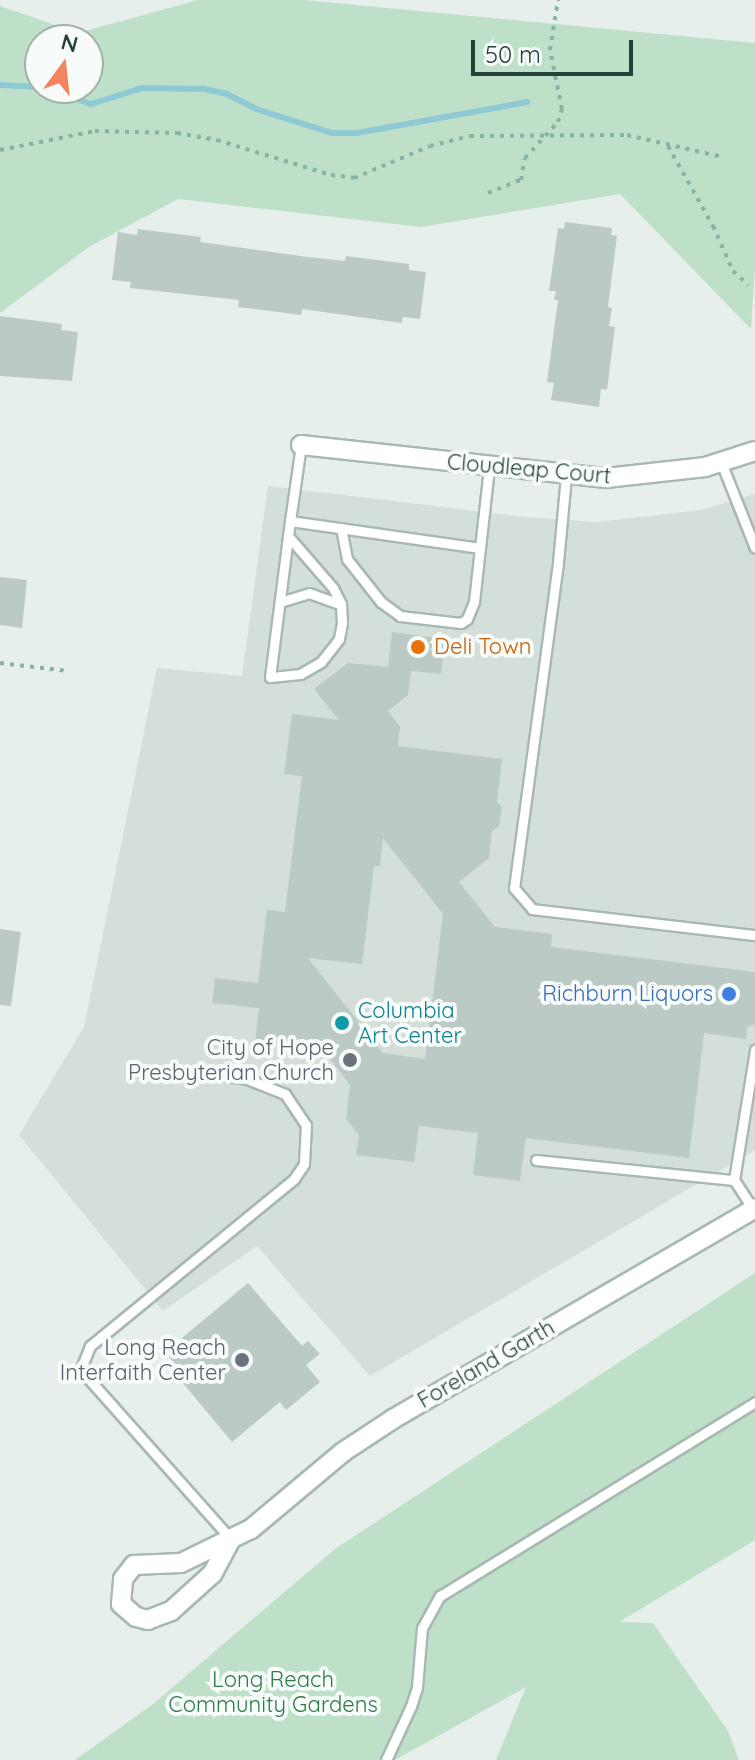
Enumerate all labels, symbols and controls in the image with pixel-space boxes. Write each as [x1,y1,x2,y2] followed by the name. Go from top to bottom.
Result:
[24,24,104,104] north arrow
[475,24,637,74] scale bar
[58,27,81,58] text: N
[485,39,541,69] text: 50 m
[446,449,612,489] street label: Cloudleap Court
[434,634,531,660] place label: Deli Town
[409,638,427,656] marker: Deli Town
[542,981,713,1007] place label: Richburn Liquors
[720,985,738,1003] marker: Richburn Liquors
[358,997,462,1048] place label: Columbia Art Center
[333,1014,351,1032] marker: Columbia Art Center
[128,1034,334,1086] place label: City of Hope Presbyterian Church
[341,1051,359,1069] marker: City of Hope Presbyterian Church
[413,1314,559,1414] street label: Foreland Garth
[60,1334,226,1386] place label: Long Reach Interfaith Center
[233,1351,251,1369] marker: Long Reach Interfaith Center
[168,1666,378,1718] park label: Long Reach Community Gardens

